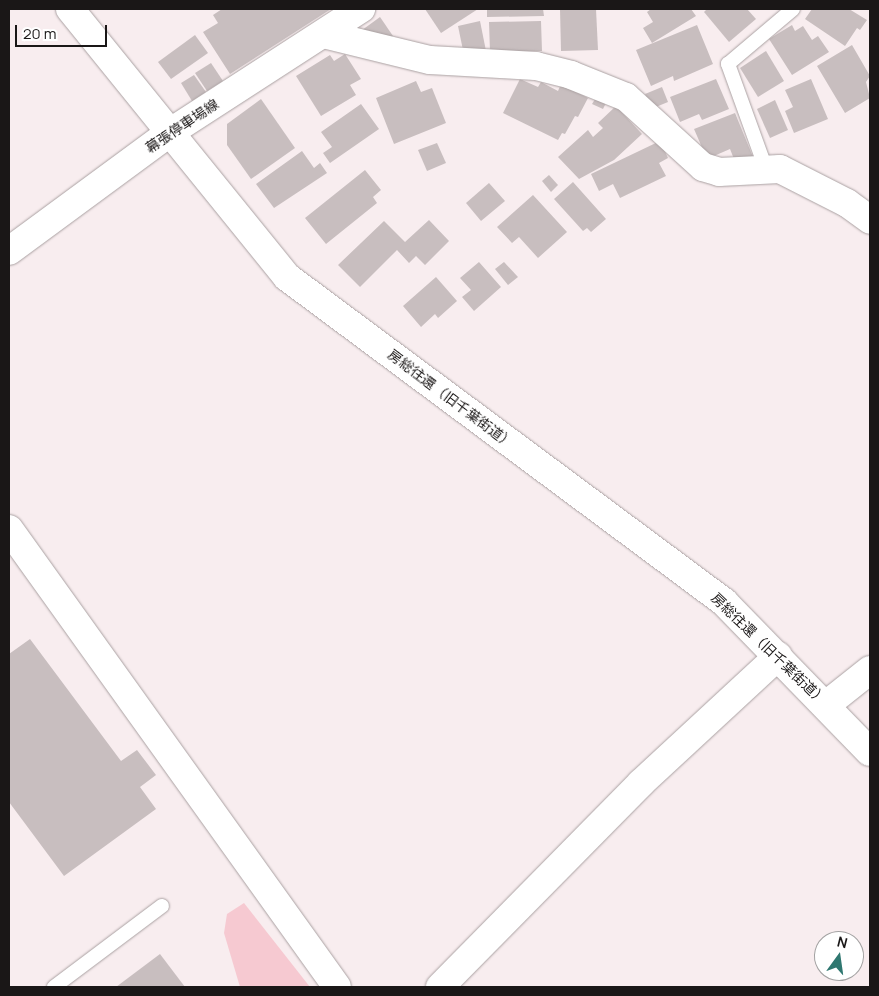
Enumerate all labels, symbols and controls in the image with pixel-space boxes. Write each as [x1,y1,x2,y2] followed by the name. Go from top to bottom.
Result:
[18,15,110,47] scale bar
[23,23,56,44] text: 20 m
[142,96,222,156] street label: 幕張停車場線
[384,346,518,452] street label: 房総往還（旧千葉街道）
[708,589,830,709] street label: 房総往還（旧千葉街道）
[814,931,864,981] north arrow
[835,931,850,952] text: N

